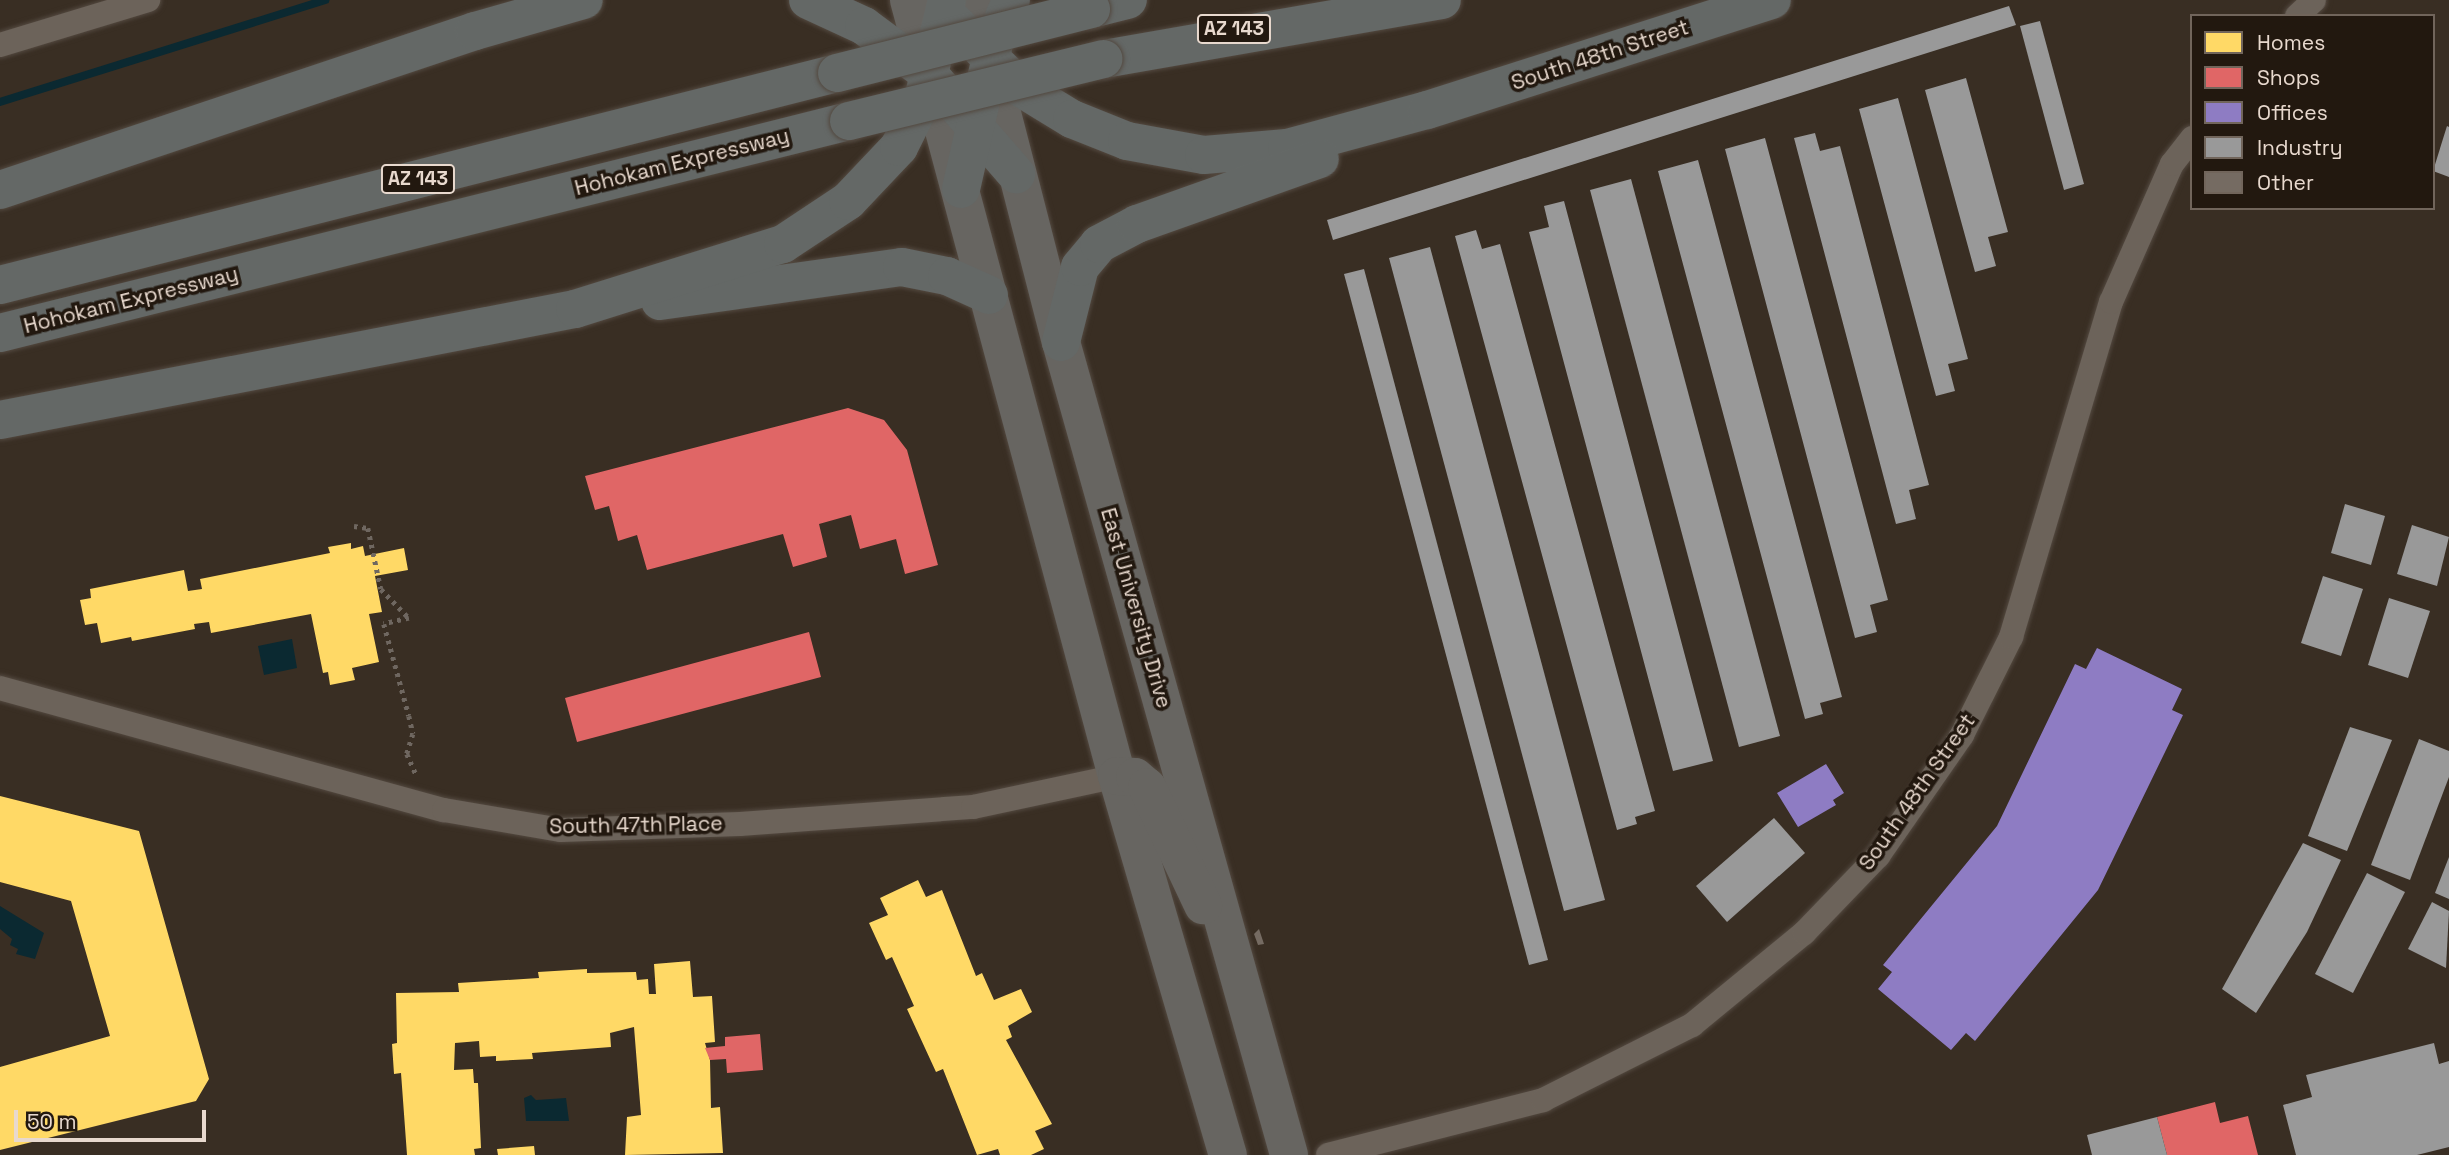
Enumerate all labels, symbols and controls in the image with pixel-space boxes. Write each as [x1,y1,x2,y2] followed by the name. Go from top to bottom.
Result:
[1196,14,1272,44] road number: AZ 143
[1508,14,1692,96] street label: South 48th Street
[2190,14,2435,210] legend
[2257,29,2325,56] text: Homes
[2257,64,2320,91] text: Shops
[2257,99,2328,126] text: Offices
[572,123,792,201] street label: Hohokam Expressway
[2257,134,2343,161] text: Industry
[380,164,457,195] road number: AZ 143
[2257,169,2314,196] text: Other
[21,261,241,339] street label: Hohokam Expressway
[1095,505,1177,711] street label: East University Drive
[1854,709,1980,875] street label: South 48th Street
[549,811,723,839] street label: South 47th Place
[18,1096,210,1140] scale bar
[27,1108,77,1135] text: 50 m

